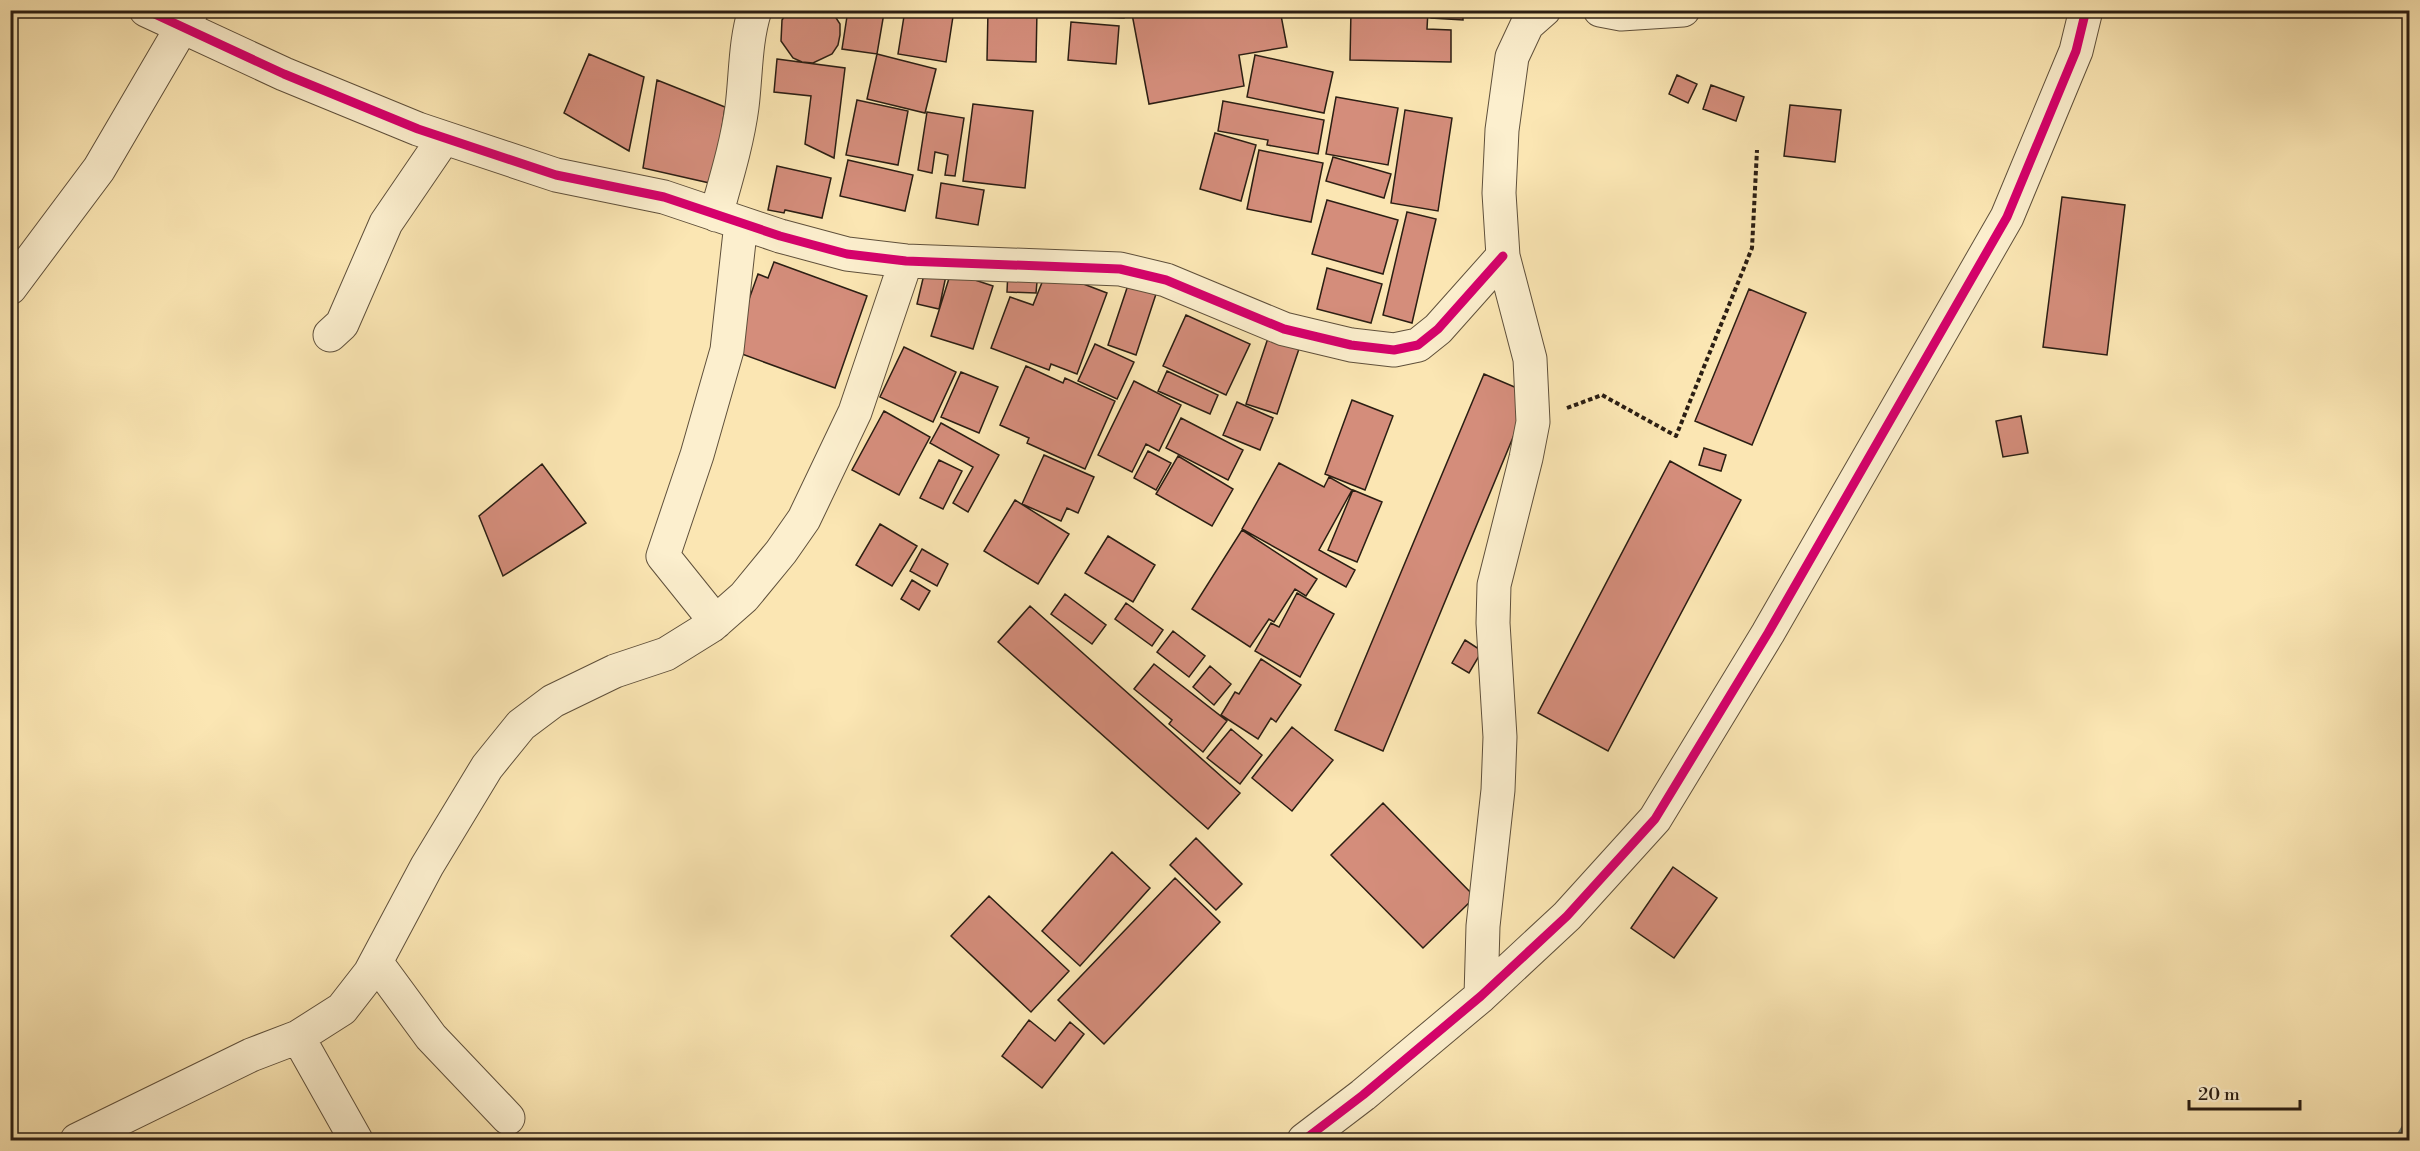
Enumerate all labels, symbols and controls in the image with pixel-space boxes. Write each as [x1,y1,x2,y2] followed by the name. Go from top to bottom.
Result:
[2189,1073,2300,1111] scale bar
[2198,1083,2240,1106] text: 20 m

